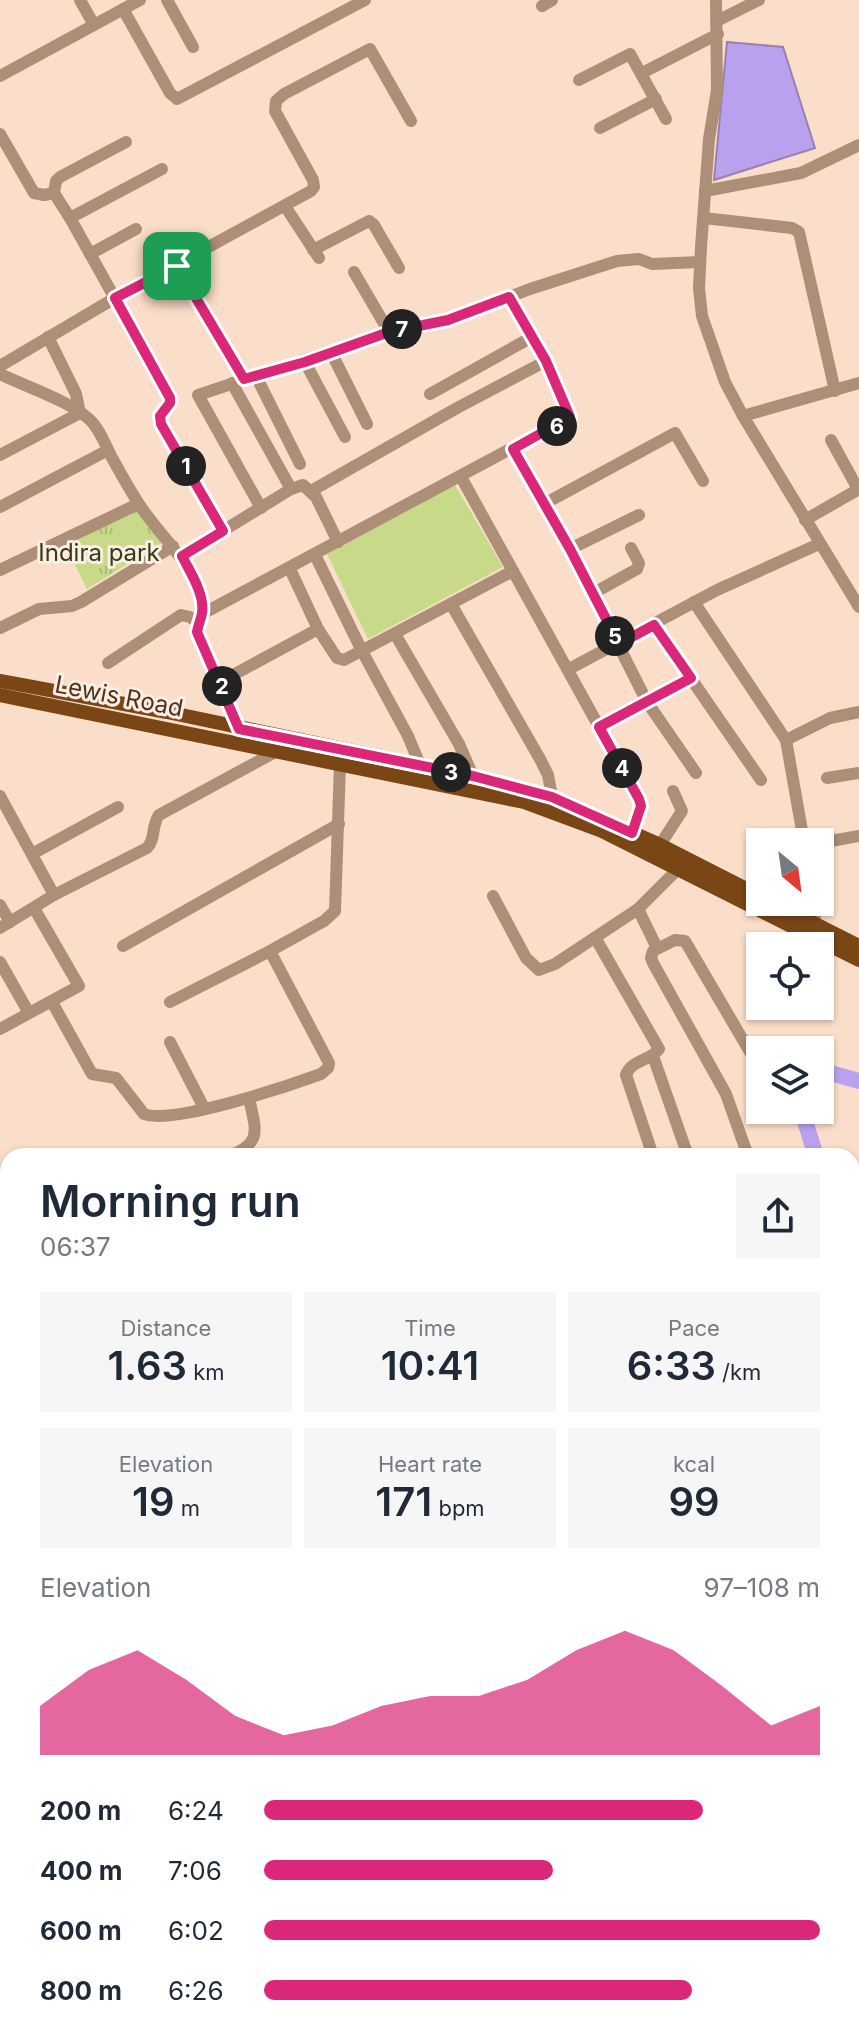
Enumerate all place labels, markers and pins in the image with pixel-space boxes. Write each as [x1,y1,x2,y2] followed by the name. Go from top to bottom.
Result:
[143,232,211,300] pin
[382,309,422,349] pin: 7
[537,406,577,446] pin: 6
[166,446,206,486] pin: 1
[595,616,635,656] pin: 5
[202,666,242,706] pin: 2
[602,748,642,788] pin: 4
[431,752,471,792] pin: 3

